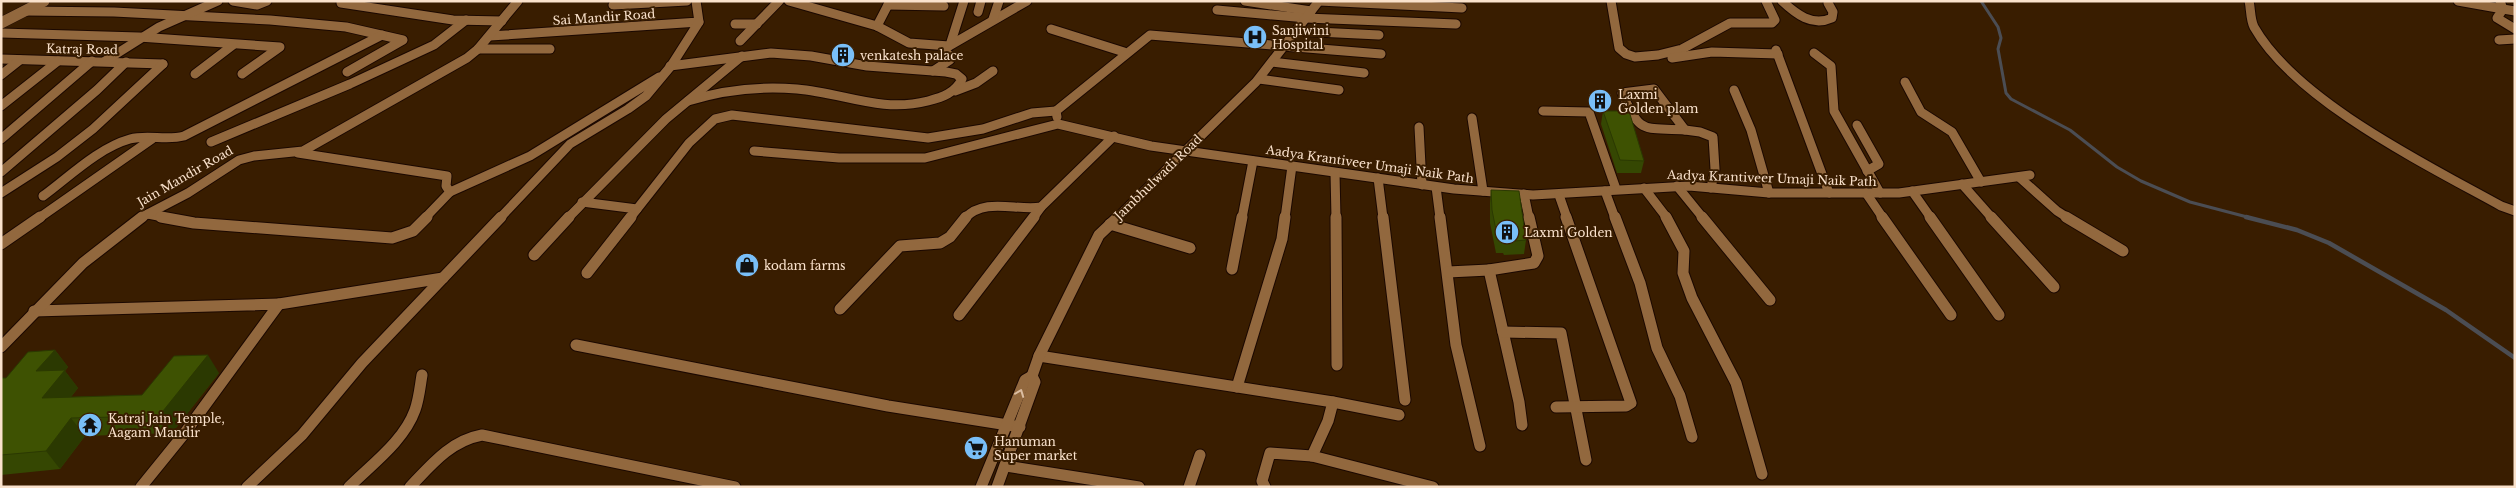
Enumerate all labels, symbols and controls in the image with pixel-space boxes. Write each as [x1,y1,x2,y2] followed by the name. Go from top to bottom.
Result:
[552,6,656,28] street label: Sai Mandir Road
[1272,23,1329,52] place label: Sanjiwini Hospital
[1242,24,1268,50] hospital icon: Sanjiwini Hospital
[46,41,118,57] street label: Katraj Road
[830,42,856,68] building icon: venkatesh palace
[860,48,964,63] place label: venkatesh palace
[1618,87,1699,116] place label: Laxmi Golden plam
[1587,88,1613,114] building icon: Laxmi Golden plam
[1110,131,1205,224] street label: Jambhulwadi Road
[1264,142,1475,186] street label: Aadya Krantiveer Umaji Naik Path
[133,143,235,210] street label: Jain Mandir Road
[1666,167,1877,189] street label: Aadya Krantiveer Umaji Naik Path
[1494,219,1520,245] building icon: Laxmi Golden
[1524,225,1613,240] place label: Laxmi Golden
[734,252,760,278] shop icon: kodam farms
[764,258,846,273] place label: kodam farms
[1014,389,1024,398] one-way arrow
[107,411,225,440] place label: Katraj Jain Temple, Aagam Mandir
[77,412,103,438] temple icon: Katraj Jain Temple, Aagam Mandir
[994,434,1078,463] place label: Hanuman Super market
[963,435,989,461] supermarket icon: Hanuman Super market

